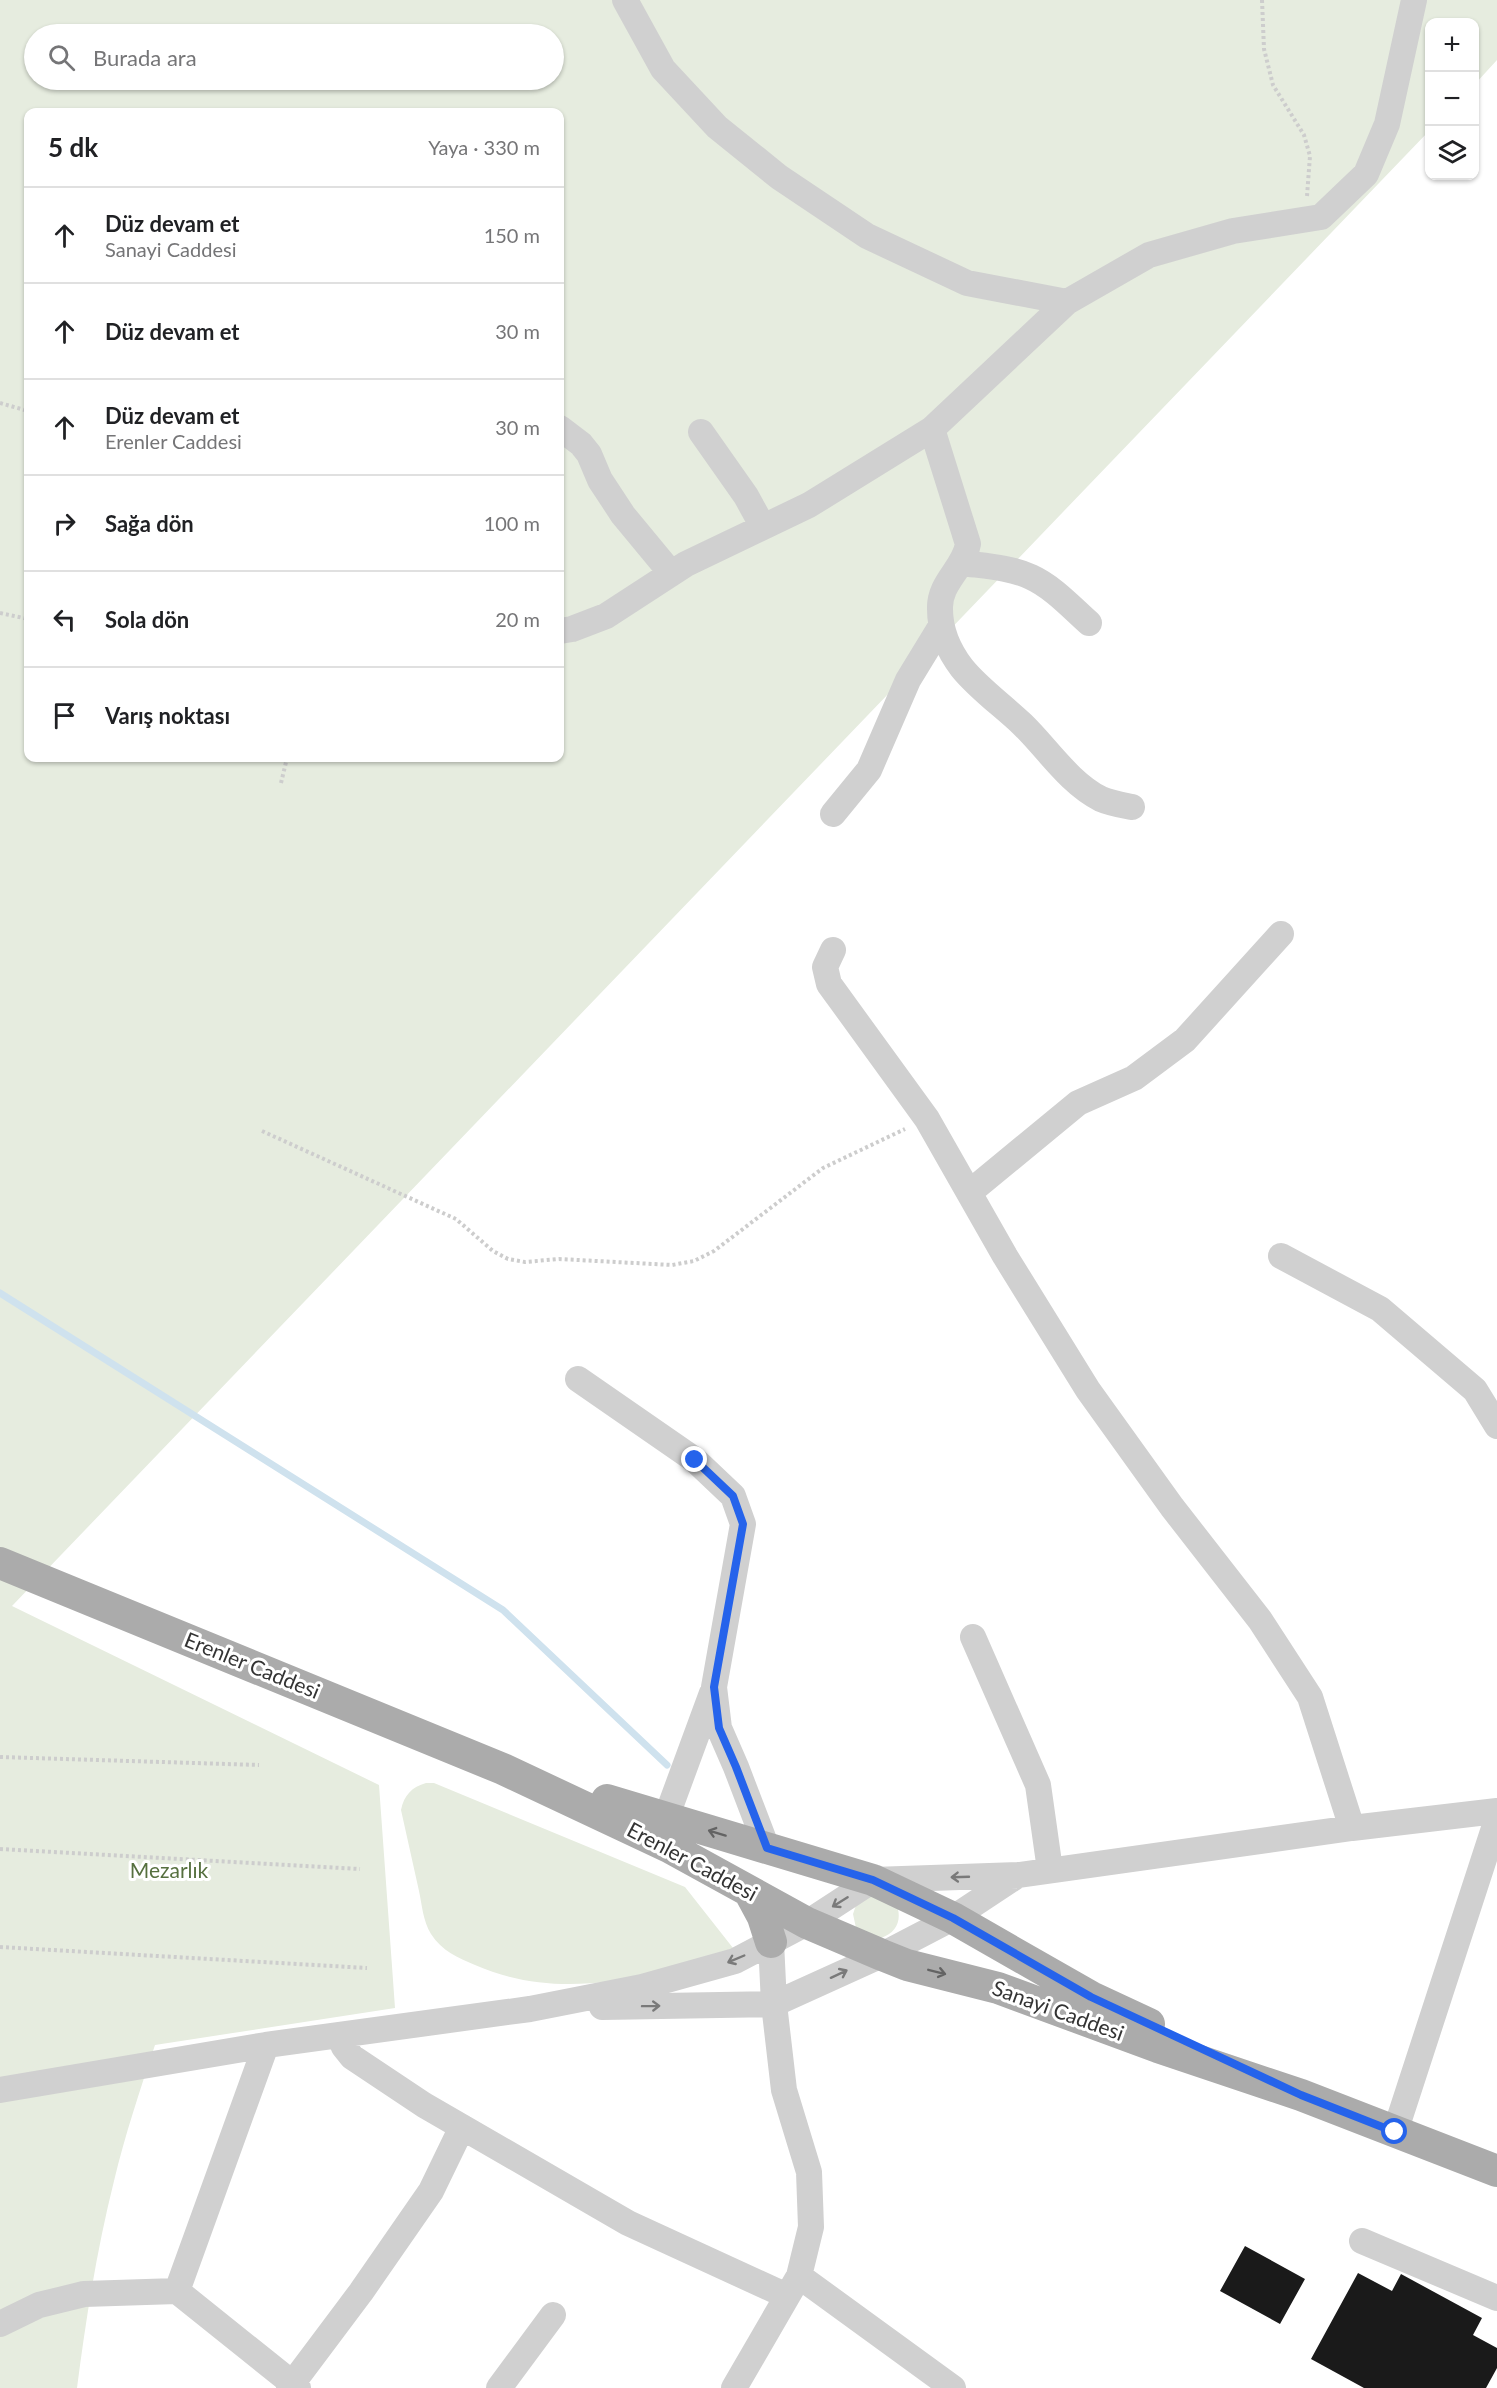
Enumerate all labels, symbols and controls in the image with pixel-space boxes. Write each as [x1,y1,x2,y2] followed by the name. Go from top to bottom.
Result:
[1425,18,1479,180] map controls
[1425,18,1479,72] button: +
[24,24,564,90] search box
[45,41,78,74] icon: search
[93,44,197,71] text: Burada ara
[1425,72,1479,126] button: −
[1425,126,1479,180] button: layers
[48,131,98,163] text: 5 dk
[428,135,540,159] text: Yaya · 330 m
[105,210,240,237] text: Düz devam et
[48,219,81,252] icon: ahead
[484,223,540,247] text: 150 m
[105,237,236,261] text: Sanayi Caddesi
[48,315,81,348] icon: ahead
[105,318,240,345] text: Düz devam et
[495,319,540,343] text: 30 m
[105,402,240,429] text: Düz devam et
[48,411,81,444] icon: ahead
[495,415,540,439] text: 30 m
[105,429,242,453] text: Erenler Caddesi
[48,507,81,540] icon: right
[105,510,194,537] text: Sağa dön
[484,511,540,535] text: 100 m
[48,603,81,636] icon: left
[105,606,189,633] text: Sola dön
[495,607,540,631] text: 20 m
[48,699,81,732] icon: arrive
[105,702,230,729] text: Varış noktası
[681,1446,707,1472] route end
[181,1626,324,1703] street label: Erenler Caddesi
[623,1816,762,1905] street label: Erenler Caddesi
[708,1827,727,1838] one-way arrow
[130,1857,209,1882] park label: Mezarlık
[951,1871,971,1882] one-way arrow
[832,1896,849,1908] one-way arrow
[727,1954,746,1965] one-way arrow
[927,1967,946,1979] one-way arrow
[830,1968,848,1980] one-way arrow
[989,1974,1128,2045] street label: Sanayi Caddesi
[641,2001,661,2012] one-way arrow
[1381,2118,1407,2144] route start

